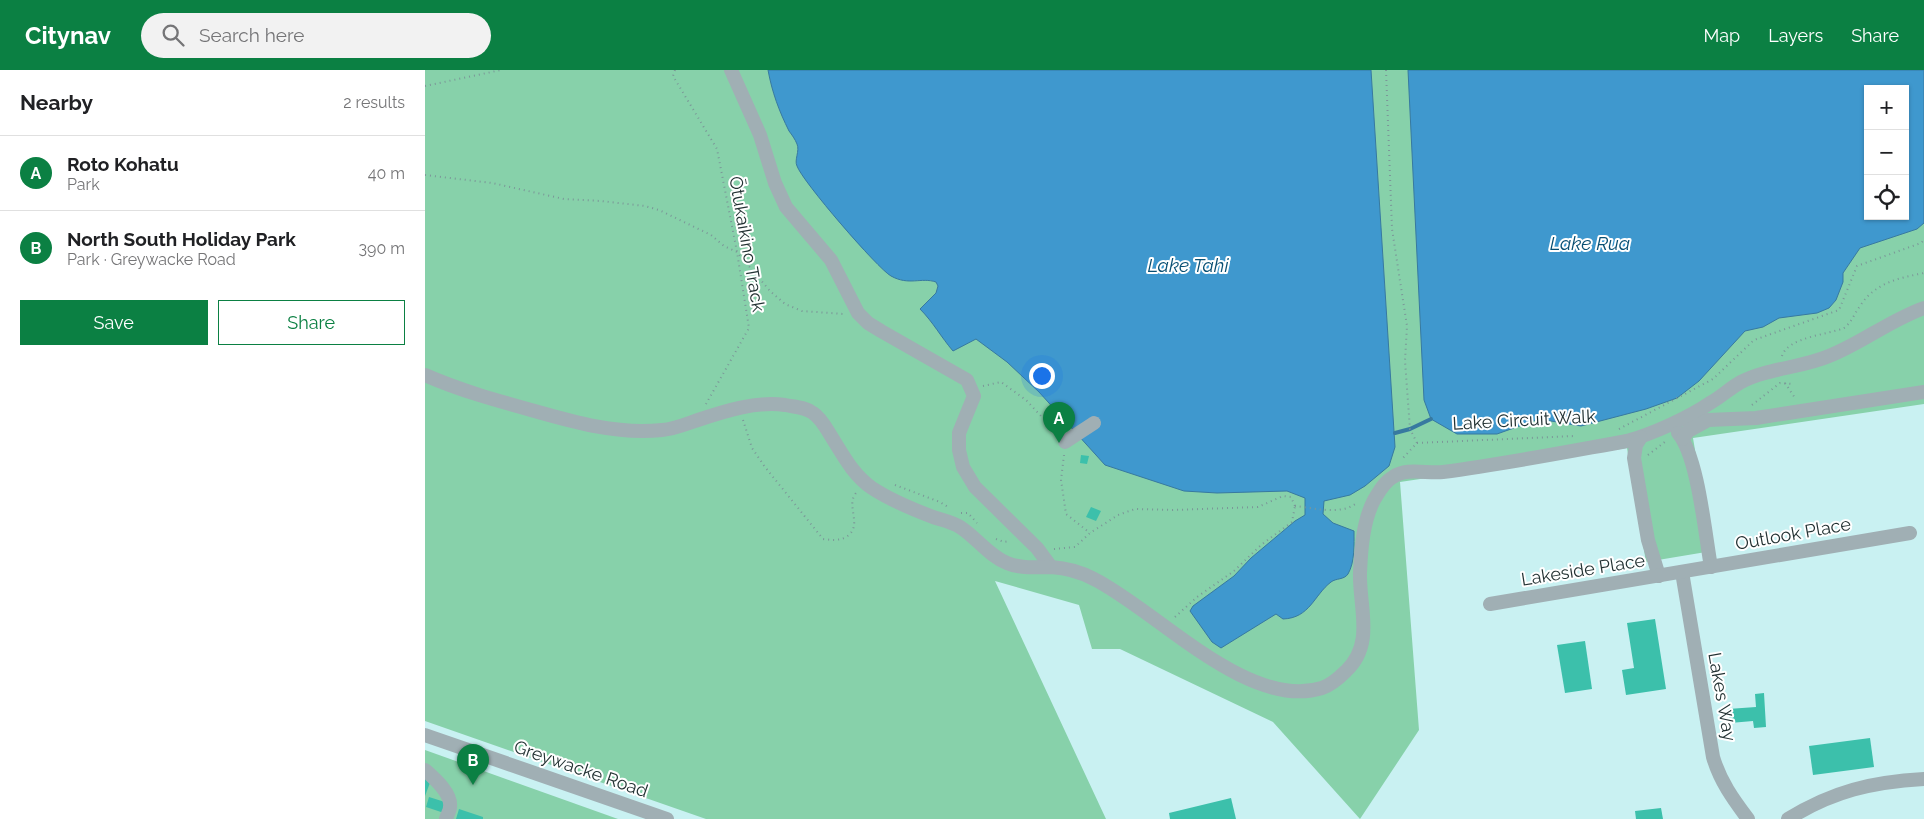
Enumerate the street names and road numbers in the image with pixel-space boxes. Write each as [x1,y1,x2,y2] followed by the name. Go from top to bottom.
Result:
[725,175,770,314] street label: Ōtukaikino Track
[1452,405,1597,434] street label: Lake Circuit Walk
[1734,513,1853,554] street label: Outlook Place
[1519,549,1647,590] street label: Lakeside Place
[1704,651,1741,743] street label: Lakes Way
[511,736,651,801] street label: Greywacke Road

